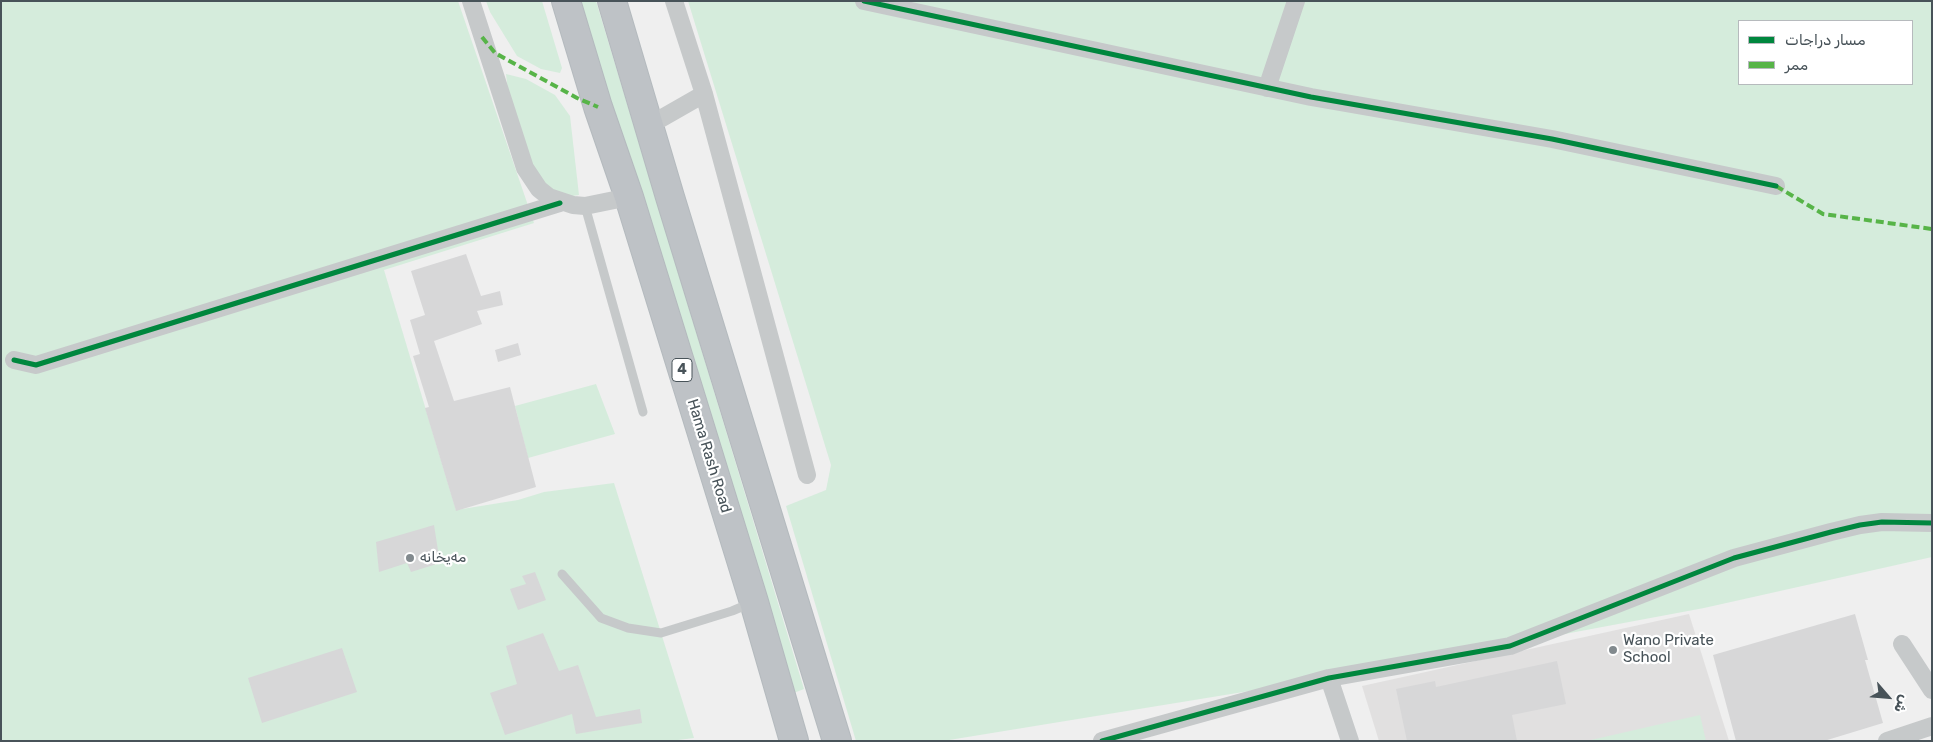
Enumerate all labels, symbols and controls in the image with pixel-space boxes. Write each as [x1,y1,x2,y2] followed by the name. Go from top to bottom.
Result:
[1738,20,1913,85] legend
[1785,31,1866,49] text: مسار دراجات
[1785,56,1808,74] text: ممر
[672,358,692,382] road number: 4
[683,397,735,515] street label: Hama Rash Road
[420,549,466,567] place label: مەیخانە
[404,552,416,564] marker: مەیخانە
[1623,632,1714,667] place label: Wano Private School
[1607,644,1619,656] marker: Wano Private School
[1863,672,1913,722] north arrow
[1890,692,1913,716] text: ش

